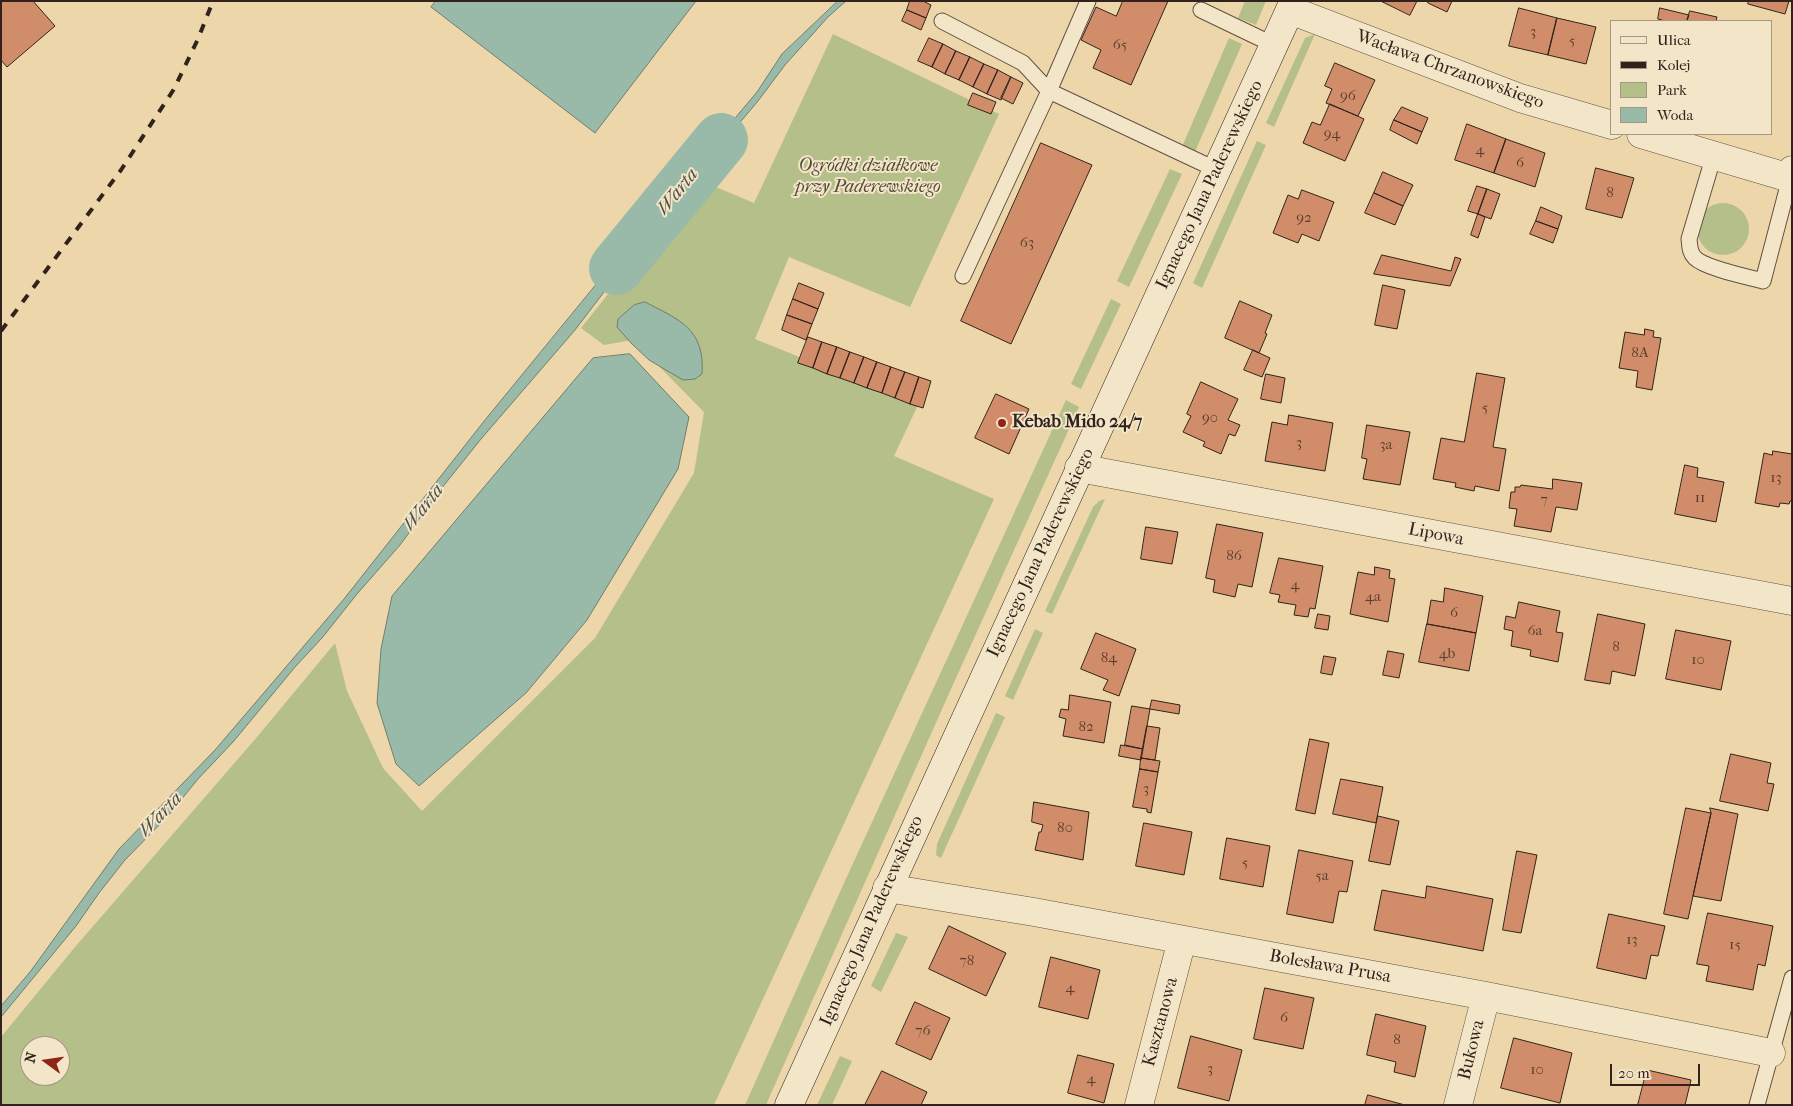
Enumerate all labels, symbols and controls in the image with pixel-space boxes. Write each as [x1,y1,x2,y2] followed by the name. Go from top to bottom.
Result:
[1610,20,1773,135] legend
[1530,23,1536,41] house number: 3
[1353,26,1547,114] street label: Wacława Chrzanowskiego
[1657,31,1691,49] text: Ulica
[1569,32,1575,50] house number: 5
[1113,36,1127,54] house number: 65
[1657,56,1690,74] text: Kolej
[1152,77,1268,293] street label: Ignacego Jana Paderewskiego
[1657,81,1687,99] text: Park
[1340,87,1356,105] house number: 96
[1657,106,1693,124] text: Woda
[1324,125,1340,143] house number: 94
[1476,141,1484,159] house number: 4
[1516,154,1524,172] house number: 6
[795,156,941,198] park label: Ogródki działkowe przy Paderewskiego
[652,164,704,220] water label: Warta
[1606,184,1614,202] house number: 8
[1296,209,1312,227] house number: 92
[1020,234,1034,252] house number: 63
[1631,344,1649,362] house number: 8A
[1482,399,1488,417] house number: 5
[1202,409,1218,427] house number: 90
[1012,412,1142,434] place label: Kebab Mido 24/7
[996,417,1008,429] marker: Kebab Mido 24/7
[1296,434,1302,452] house number: 3
[1379,436,1393,454] house number: 3a
[983,445,1099,661] street label: Ignacego Jana Paderewskiego
[1770,469,1782,487] house number: 13
[399,480,449,536] water label: Warta
[1695,489,1705,507] house number: 11
[1540,491,1548,509] house number: 7
[1406,519,1466,551] street label: Lipowa
[1226,547,1242,565] house number: 86
[1291,576,1299,594] house number: 4
[1365,588,1381,606] house number: 4a
[1450,604,1458,622] house number: 6
[1527,622,1543,640] house number: 6a
[1612,638,1620,656] house number: 8
[1439,645,1455,663] house number: 4b
[1101,649,1117,667] house number: 84
[1691,651,1705,669] house number: 10
[1078,718,1094,736] house number: 82
[1143,780,1149,798] house number: 3
[134,788,188,842] water label: Warta
[816,812,928,1030] street label: Ignacego Jana Paderewskiego
[1057,819,1073,837] house number: 80
[1242,854,1248,872] house number: 5
[1315,867,1329,885] house number: 5a
[1626,931,1638,949] house number: 13
[1729,936,1741,954] house number: 15
[1268,946,1392,988] street label: Bolesława Prusa
[960,952,974,970] house number: 78
[1139,975,1183,1069] street label: Kasztanowa
[1066,979,1074,997] house number: 4
[1280,1009,1288,1027] house number: 6
[1454,1018,1490,1082] street label: Bukowa
[915,1022,931,1040] house number: 76
[1393,1031,1401,1049] house number: 8
[20,1036,70,1086] north arrow
[21,1050,40,1065] text: N
[1613,1054,1703,1086] scale bar
[1207,1060,1213,1078] house number: 3
[1530,1061,1544,1079] house number: 10
[1618,1064,1650,1082] text: 20 m
[1087,1070,1095,1088] house number: 4

